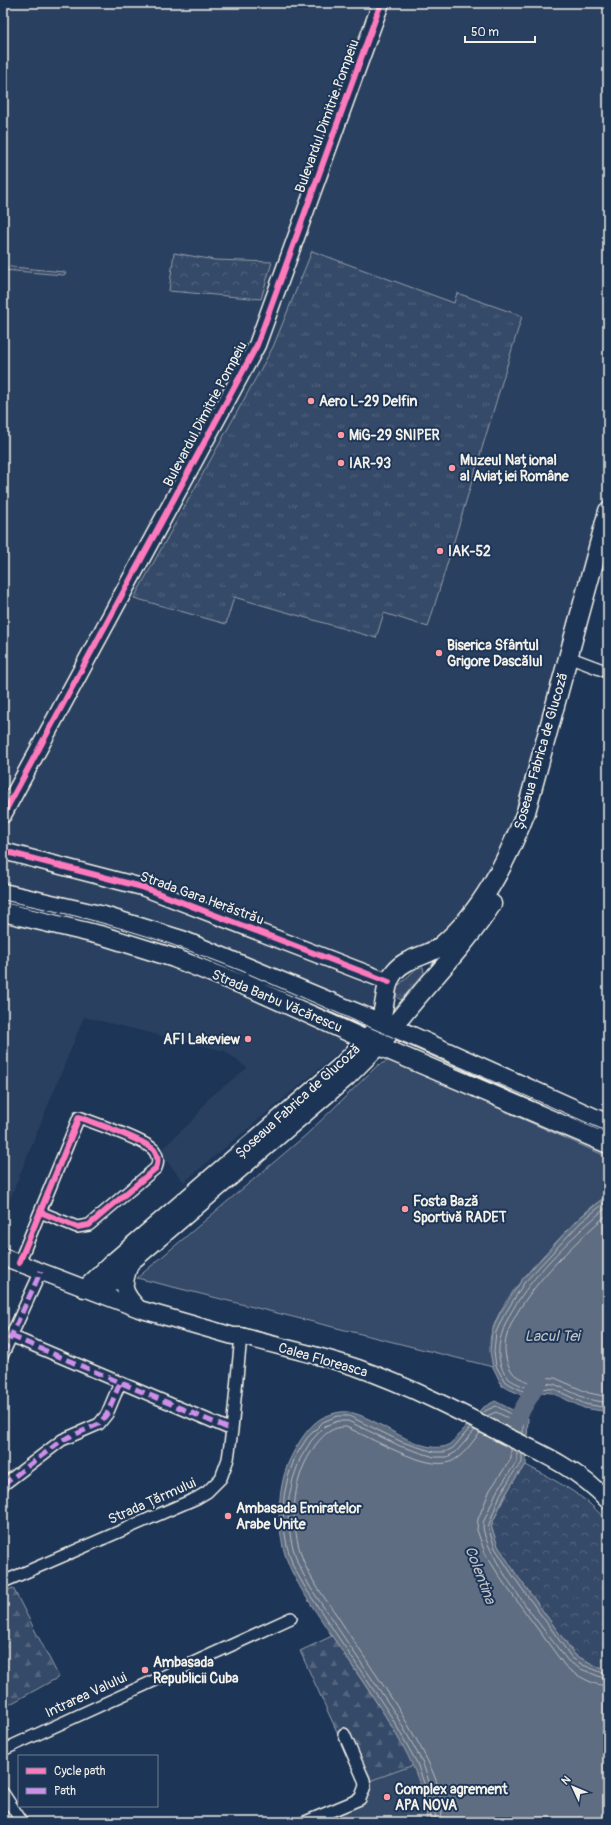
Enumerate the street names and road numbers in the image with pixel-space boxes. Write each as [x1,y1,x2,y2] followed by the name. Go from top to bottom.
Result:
[291,37,363,195] street label: Bulevardul Dimitrie Pompeiu
[159,338,251,490] street label: Bulevardul Dimitrie Pompeiu
[510,670,572,832] street label: Șoseaua Fabrica de Glucoză
[138,868,266,928] street label: Strada Gara Herăstrău
[209,966,345,1036] street label: Strada Barbu Văcărescu
[232,1040,364,1162] street label: Șoseaua Fabrica de Glucoză
[276,1339,370,1381] street label: Calea Floreasca
[106,1474,199,1529] street label: Strada Țărmului
[42,1668,130,1721] street label: Intrarea Valului

